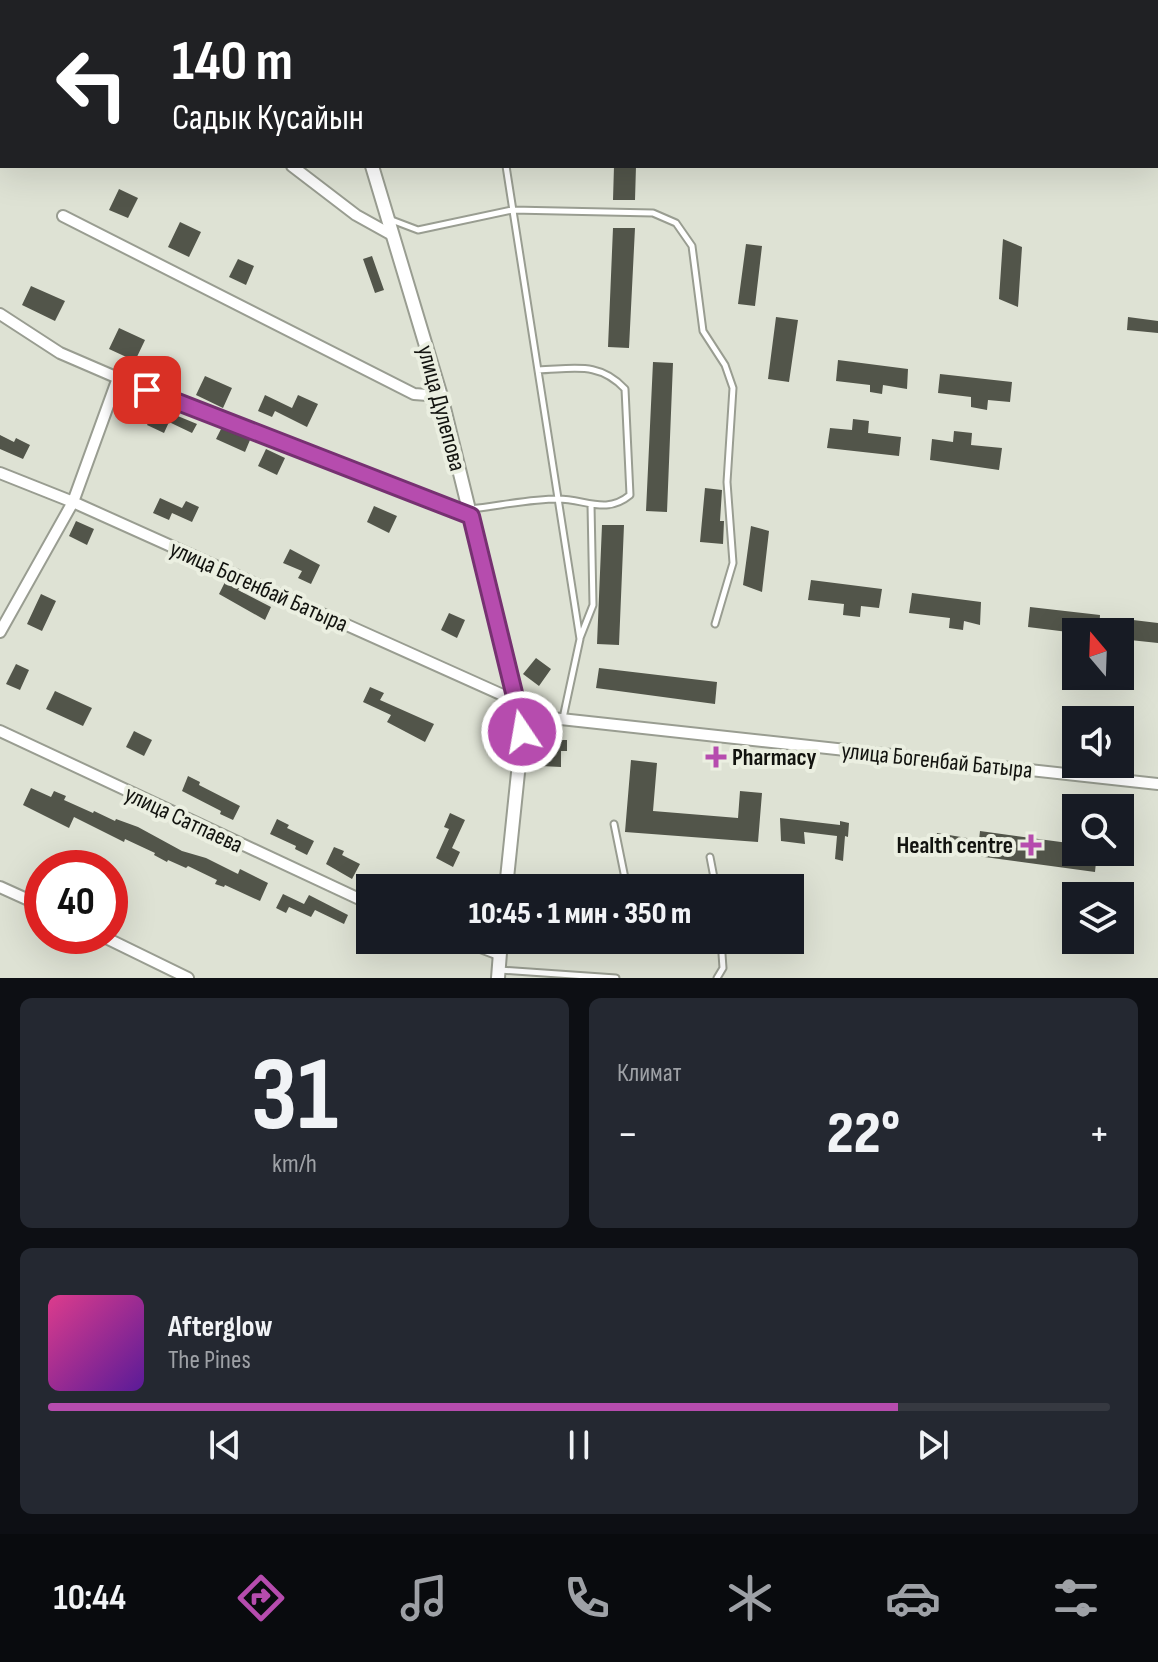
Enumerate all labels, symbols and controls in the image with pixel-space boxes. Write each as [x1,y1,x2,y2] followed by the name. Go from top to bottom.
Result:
[172,29,293,96] text: 140 m
[40,32,144,136] icon: left
[172,97,364,140] text: Садык Кусайын
[411,342,472,474] street label: улица Дулепова
[113,356,181,424] pin
[125,368,169,412] icon: arrive
[165,534,352,639] street label: улица Богенбай Батыра
[1062,618,1134,690] north arrow
[1062,618,1134,954] map controls
[480,690,564,774] position arrow
[1062,706,1134,778] button: sound
[840,736,1034,785] street label: улица Богенбай Батыра
[732,743,817,772] place label: Pharmacy
[707,748,725,766] marker: Pharmacy
[120,779,248,859] street label: улица Сатпаева
[1062,794,1134,866] button: search
[896,831,1013,860] place label: Health centre
[1020,834,1042,856] marker: Health centre
[24,850,128,954] speed limit sign: 40
[1062,882,1134,954] button: layers
[469,896,691,932] text: 10:45 · 1 мин · 350 m
[251,1034,338,1159] text: 31
[617,1058,681,1089] text: Климат
[827,1098,900,1170] text: 22°
[617,1108,639,1161] text: −
[1088,1108,1110,1161] text: +
[272,1149,317,1180] text: km/h
[168,1309,273,1345] text: Afterglow
[168,1345,251,1376] text: The Pines
[203,1423,247,1467] icon: previous
[557,1423,601,1467] icon: pause
[911,1423,955,1467] icon: next
[233,1570,289,1626] icon: directions
[396,1570,452,1626] icon: music
[559,1570,615,1626] icon: phone
[722,1570,778,1626] icon: climate
[885,1570,941,1626] icon: car
[1048,1570,1104,1626] icon: filters
[54,1577,126,1620] text: 10:44

